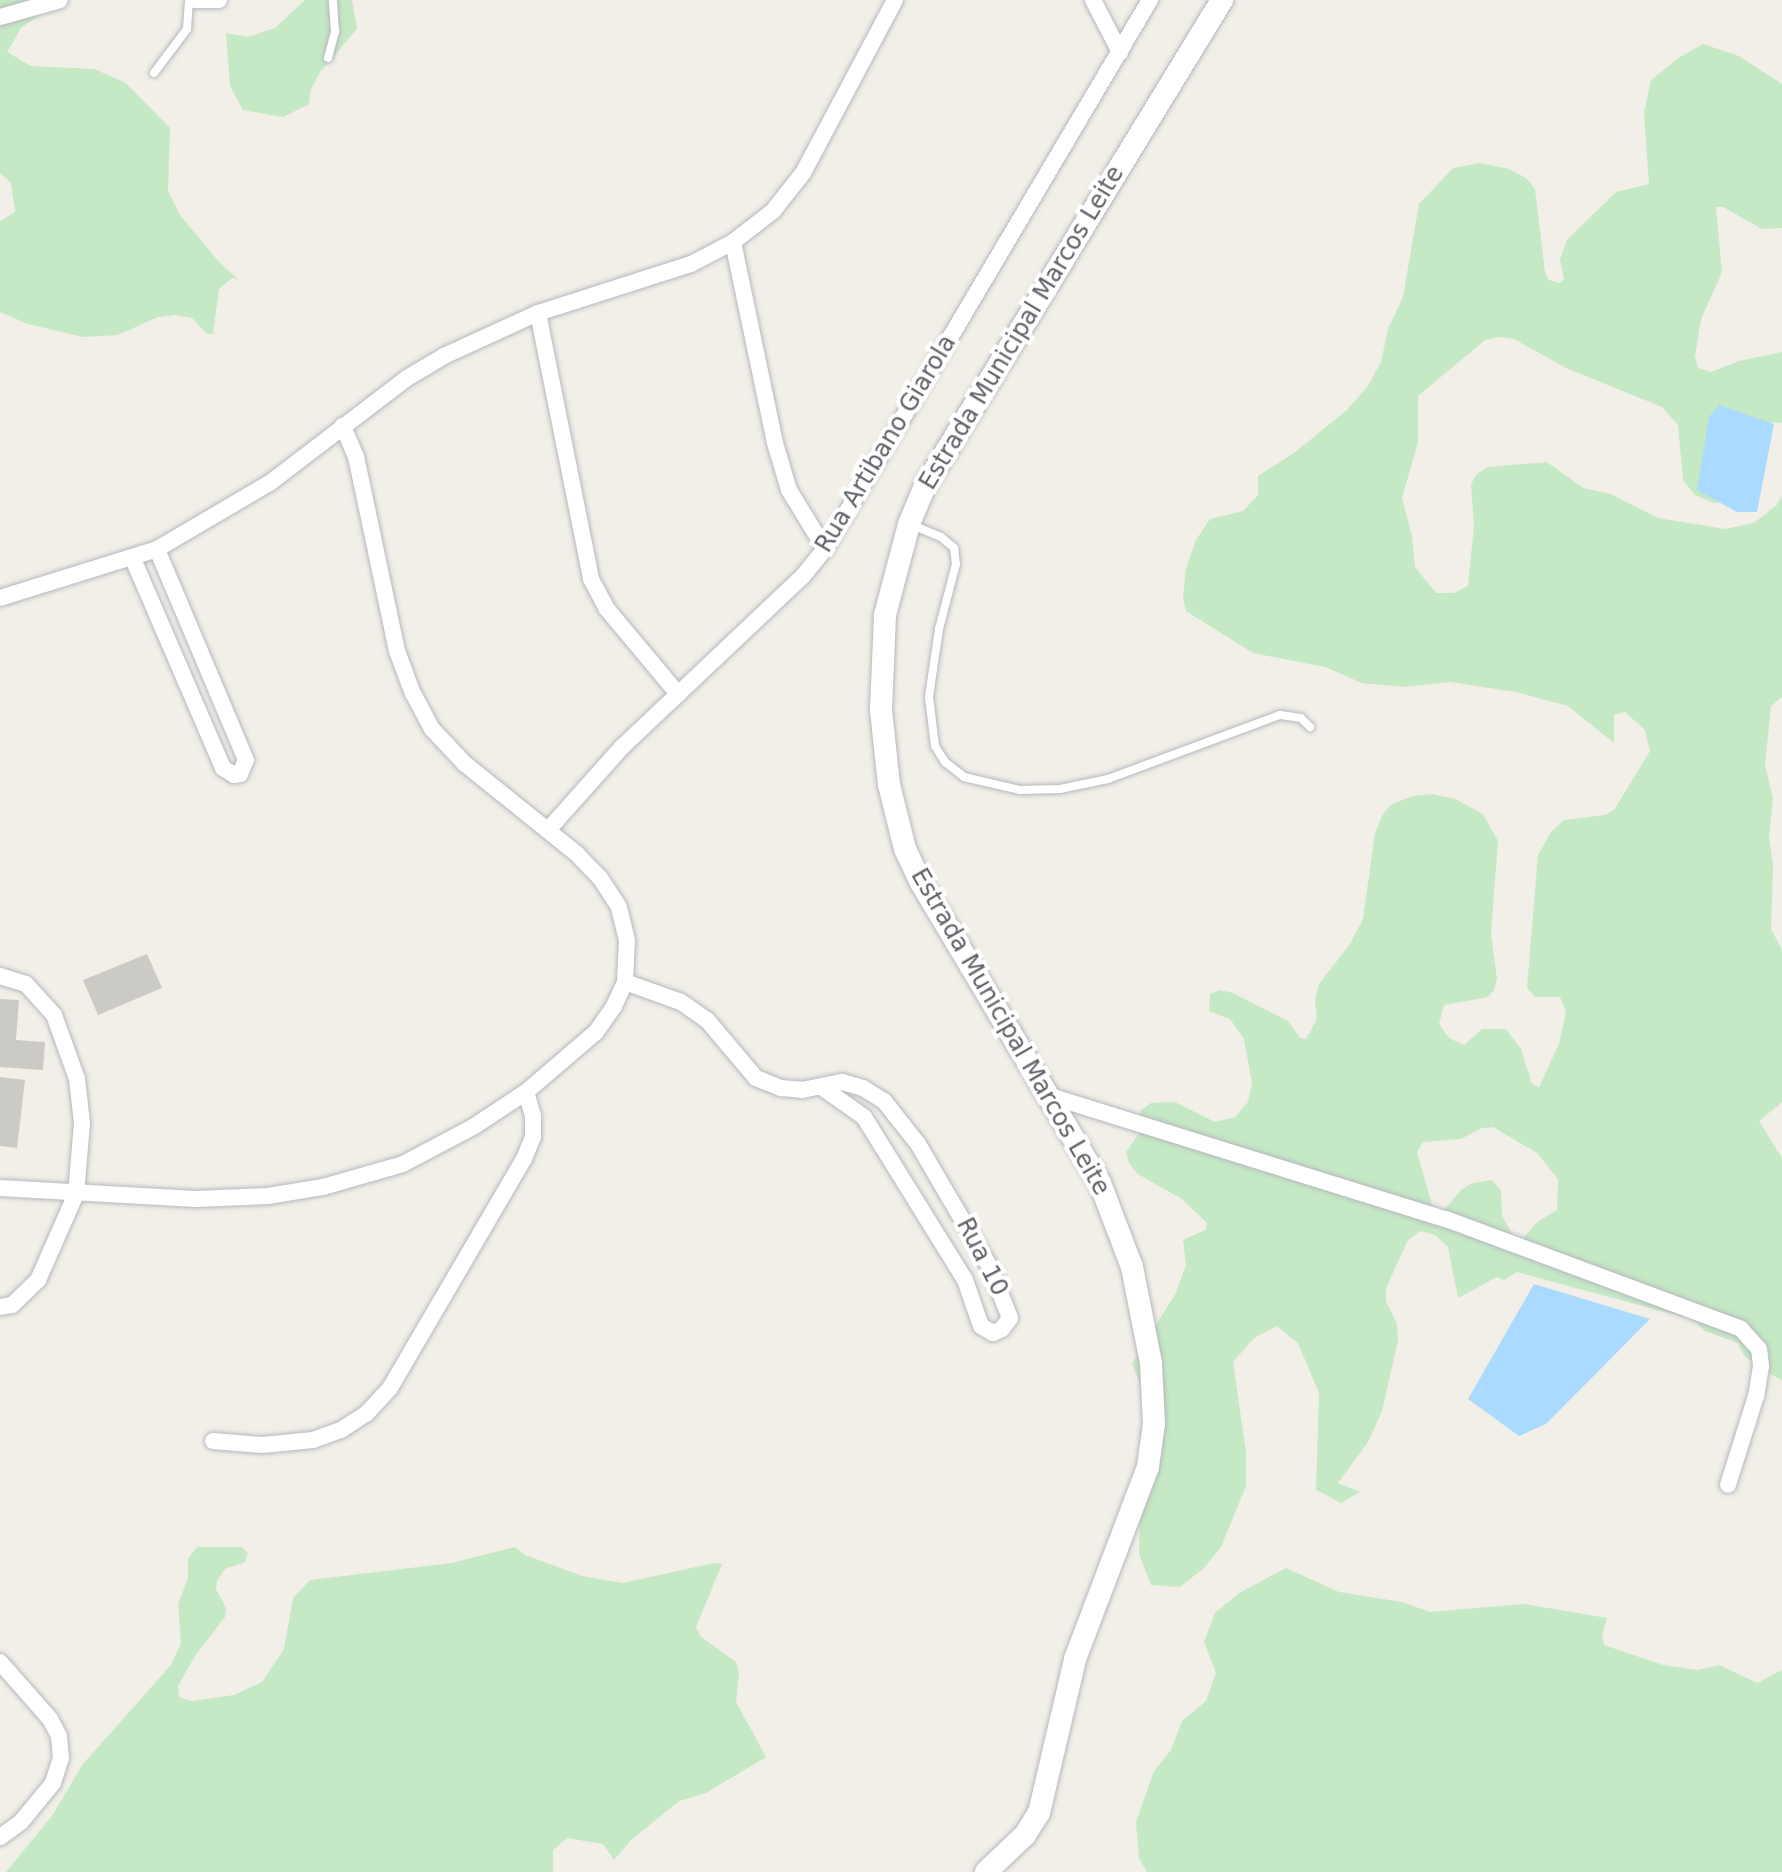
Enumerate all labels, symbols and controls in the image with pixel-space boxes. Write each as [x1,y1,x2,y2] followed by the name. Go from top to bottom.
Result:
[914,161,1130,495] street label: Estrada Municipal Marcos Leite
[810,330,962,558] street label: Rua Artibano Giarola
[904,864,1116,1200] street label: Estrada Municipal Marcos Leite
[950,1213,1014,1301] street label: Rua 10

